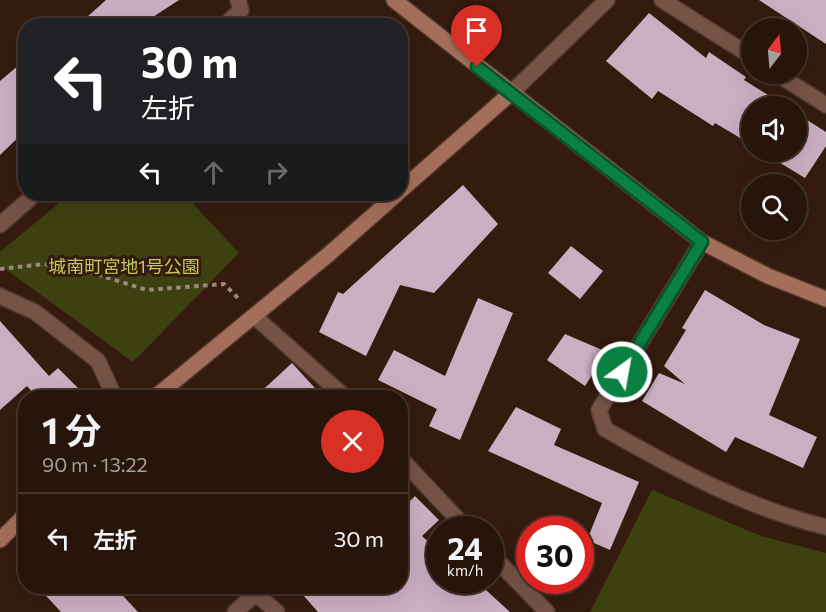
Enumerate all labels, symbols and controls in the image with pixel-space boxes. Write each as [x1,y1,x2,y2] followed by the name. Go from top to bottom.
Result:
[451,5,502,67] pin
[460,14,493,47] icon: arrive
[741,18,807,84] north arrow
[741,18,807,240] map controls
[141,35,238,87] text: 30 m
[42,42,120,120] icon: left
[141,91,195,124] text: 左折
[741,96,807,162] button: sound
[134,156,167,189] icon: left
[197,156,230,189] icon: ahead
[260,156,293,189] icon: right
[741,174,807,240] button: search
[48,255,200,277] park label: 城南町宮地1号公園
[590,340,654,404] position arrow
[42,407,101,451] text: 1 分
[321,410,384,473] button: close
[42,452,148,476] text: 90 m · 13:22
[516,516,594,594] speed limit sign: 30
[42,522,75,555] icon: left
[334,525,384,552] text: 30 m
[93,526,137,553] text: 左折
[447,529,483,566] text: 24
[447,561,483,579] text: km/h

